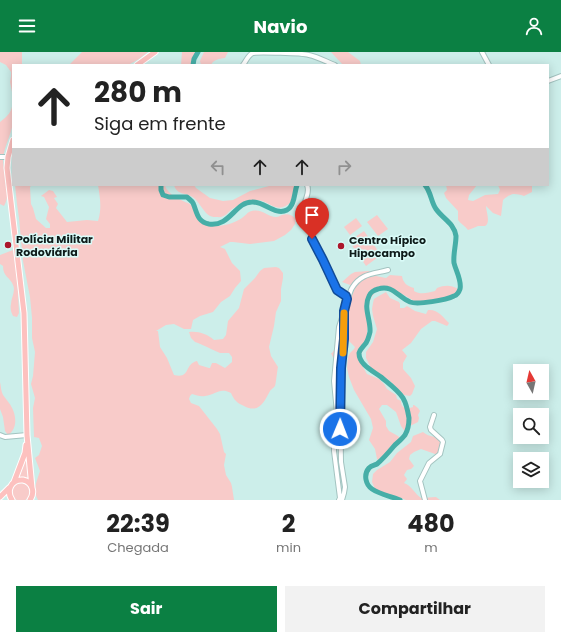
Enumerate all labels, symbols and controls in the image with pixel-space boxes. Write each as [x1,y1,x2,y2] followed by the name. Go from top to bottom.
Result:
[254,14,307,39] text: Navio
[16,15,38,37] icon: menu
[523,15,545,37] icon: person
[94,73,182,112] text: 280 m
[28,80,80,132] icon: ahead
[94,111,226,136] text: Siga em frente
[207,156,229,178] icon: left
[249,156,271,178] icon: ahead
[291,156,313,178] icon: ahead
[333,156,355,178] icon: right
[295,198,329,239] pin
[301,204,323,226] icon: arrive
[16,231,93,260] place label: Polícia Militar Rodoviária
[349,232,426,261] place label: Centro Hípico Hipocampo
[3,240,13,250] marker: Polícia Militar Rodoviária
[336,241,346,251] marker: Centro Hípico Hipocampo
[513,364,549,400] north arrow
[513,364,549,488] map controls
[319,408,361,450] position arrow
[513,408,549,444] button: search
[513,452,549,488] button: layers
[106,507,170,540] text: 22:39
[282,507,295,540] text: 2
[407,507,455,540] text: 480
[107,538,169,557] text: Chegada
[276,538,301,557] text: min
[424,538,438,557] text: m
[16,586,277,632] button: Sair
[285,586,545,632] button: Compartilhar

